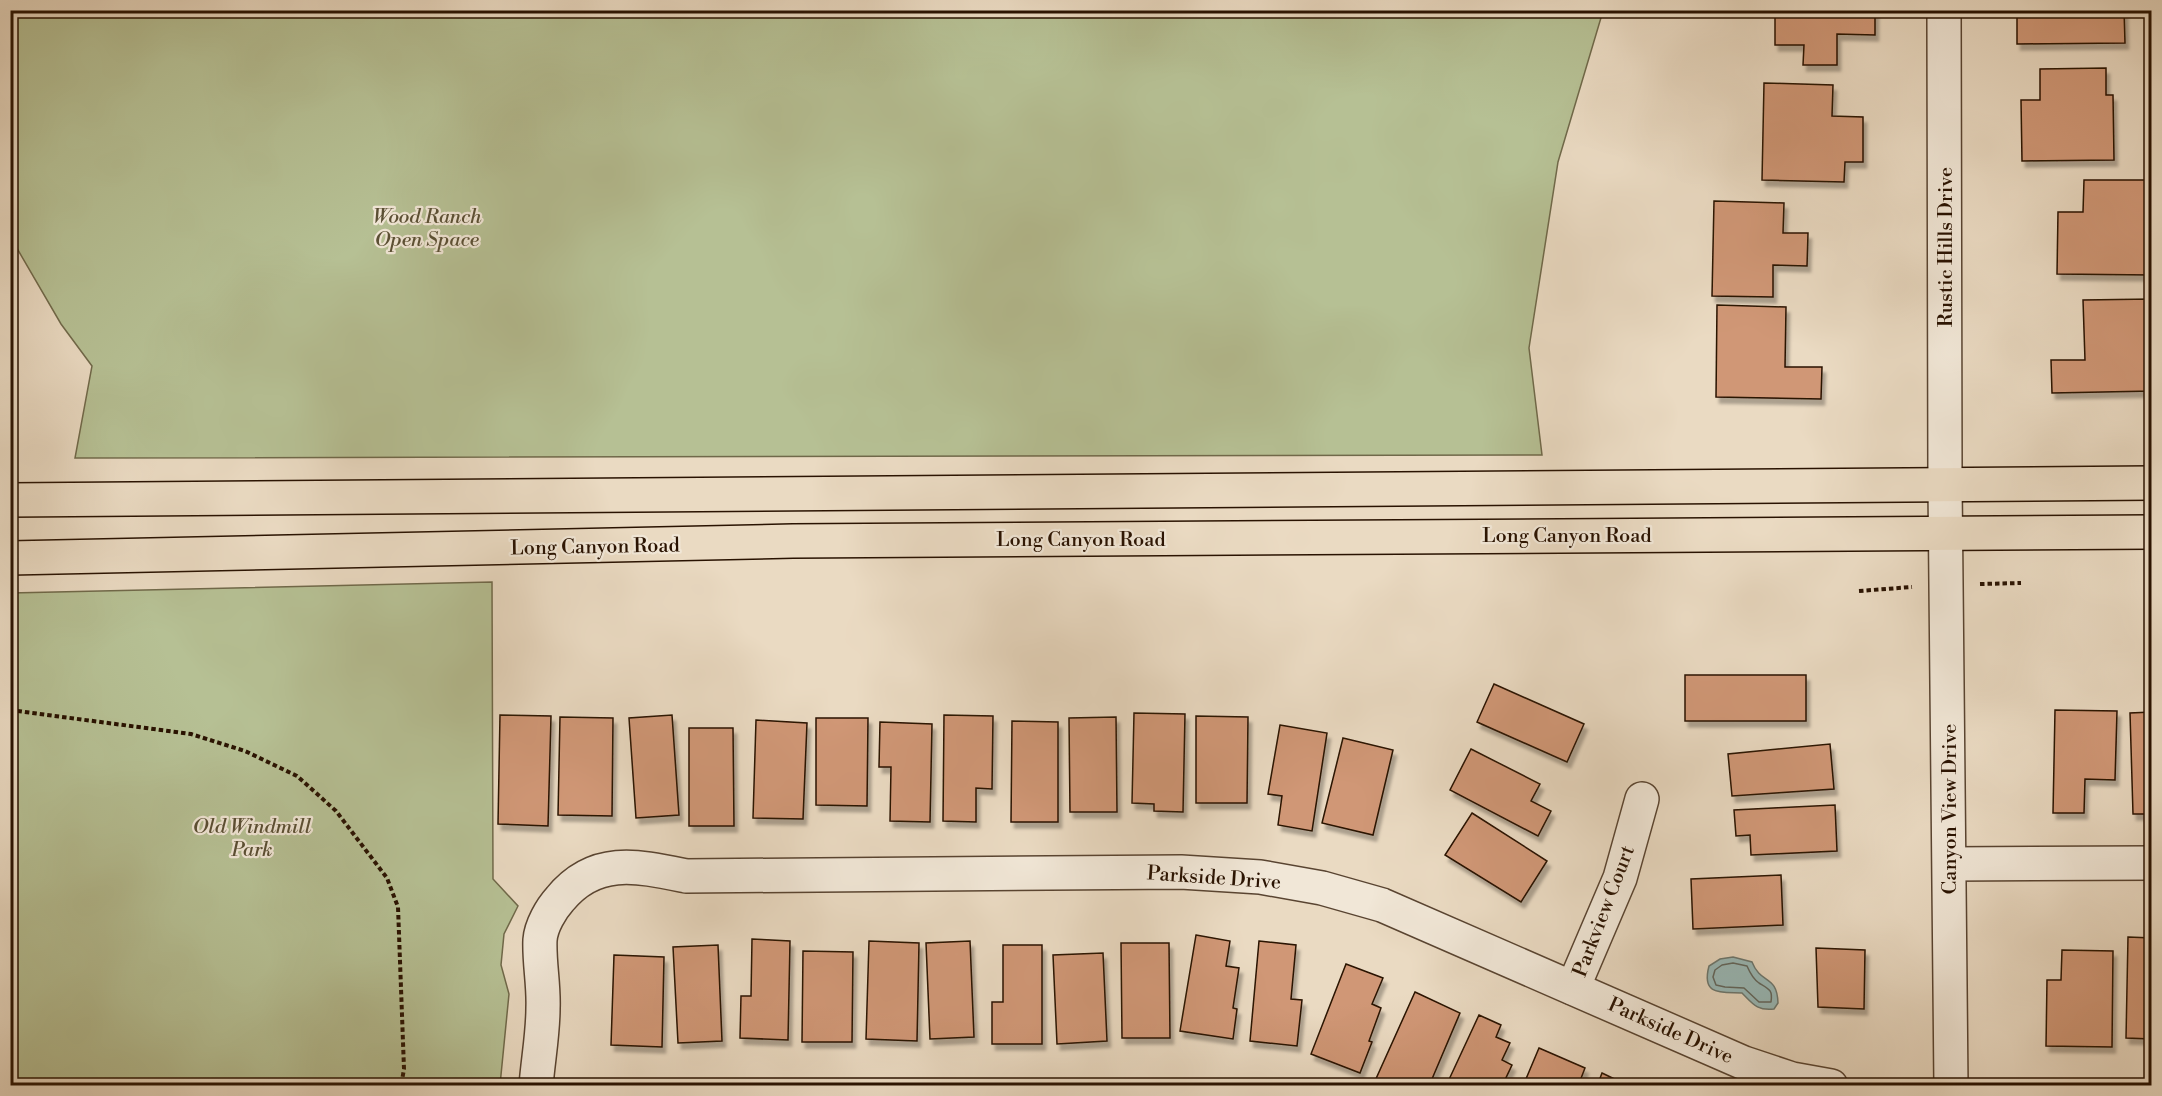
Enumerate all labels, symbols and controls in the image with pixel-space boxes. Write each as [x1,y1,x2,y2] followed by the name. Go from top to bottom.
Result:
[1934,167,1959,327] street label: Rustic Hills Drive
[373,205,482,253] park label: Wood Ranch Open Space
[1482,524,1652,549] street label: Long Canyon Road
[996,528,1166,553] street label: Long Canyon Road
[510,534,681,561] street label: Long Canyon Road
[1938,724,1963,894] street label: Canyon View Drive
[193,815,312,863] park label: Old Windmill Park
[1568,842,1641,981] street label: Parkview Court
[1146,861,1282,896] street label: Parkside Drive
[1604,993,1737,1070] street label: Parkside Drive

